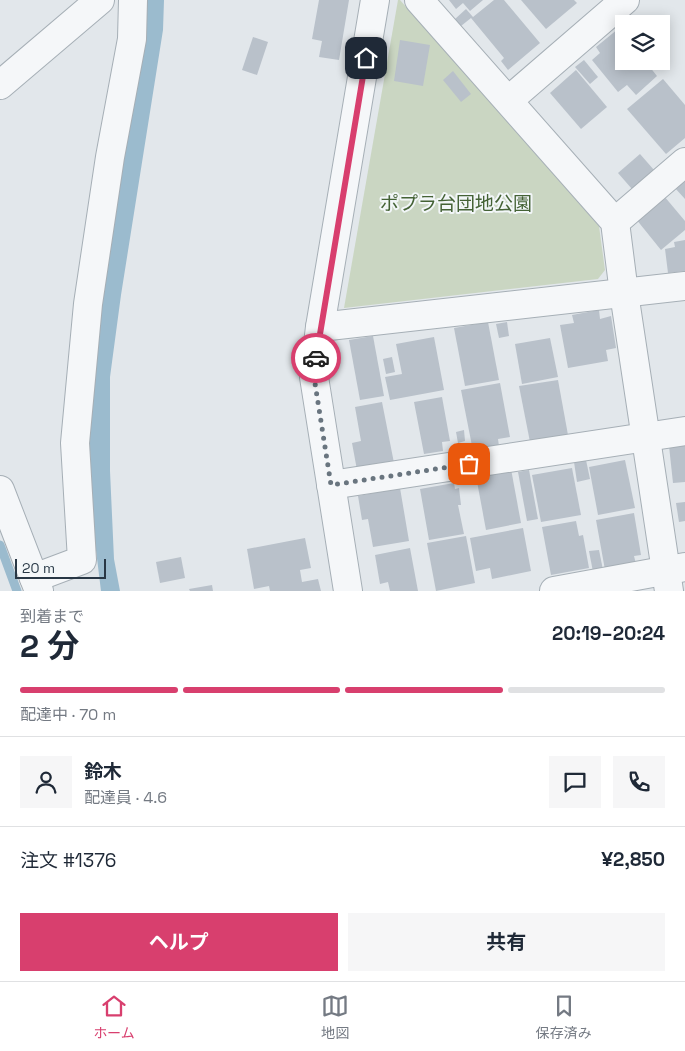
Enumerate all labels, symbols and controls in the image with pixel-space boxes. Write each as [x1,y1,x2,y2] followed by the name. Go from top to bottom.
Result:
[615,15,670,70] map controls
[615,15,670,70] button: layers
[345,37,387,79] pin
[352,44,380,72] icon: home
[380,191,532,216] park label: ポプラ台団地公園
[291,333,341,383] courier
[302,344,330,372] icon: car
[448,443,490,485] pin
[455,450,483,478] icon: bag
[15,556,106,579] scale bar
[22,559,55,577] text: 20 m
[20,606,84,627] text: 到着まで
[552,621,665,646] text: 20:19–20:24
[20,626,79,666] text: 2 分
[20,704,116,725] text: 配達中 · 70 m
[20,756,72,808] button: person
[549,756,601,808] button: chat
[613,756,665,808] button: phone
[84,759,122,784] text: 鈴木
[84,787,167,808] text: 配達員 · 4.6
[601,847,665,872] text: ¥2,850
[20,848,116,873] text: 注文 #1376
[20,913,338,971] button: ヘルプ
[348,913,665,971] button: 共有
[93,992,135,1042] tab: ホーム
[321,992,349,1042] tab: 地図
[536,992,592,1042] tab: 保存済み

